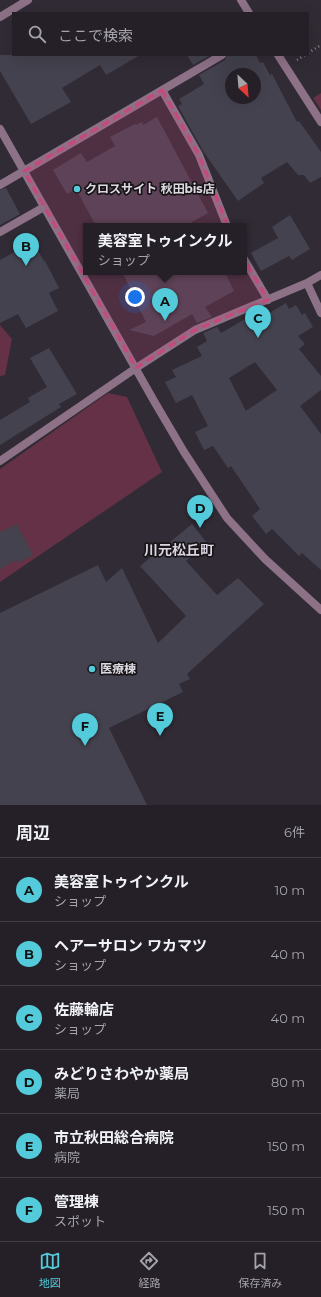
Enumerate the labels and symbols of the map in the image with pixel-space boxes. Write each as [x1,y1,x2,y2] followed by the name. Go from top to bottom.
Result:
[225,68,261,104] north arrow
[85,181,215,196] place label: クロスサイト 秋田bis店
[72,184,82,194] marker: クロスサイト 秋田bis店
[13,233,39,266] pin: B
[125,287,145,307] your location
[152,288,178,321] pin: A
[245,305,271,338] pin: C
[187,495,213,528] pin: D
[144,541,214,559] district label: 川元松丘町
[100,661,136,676] place label: 医療棟
[87,664,97,674] marker: 医療棟
[147,703,173,736] pin: E
[72,713,98,746] pin: F

